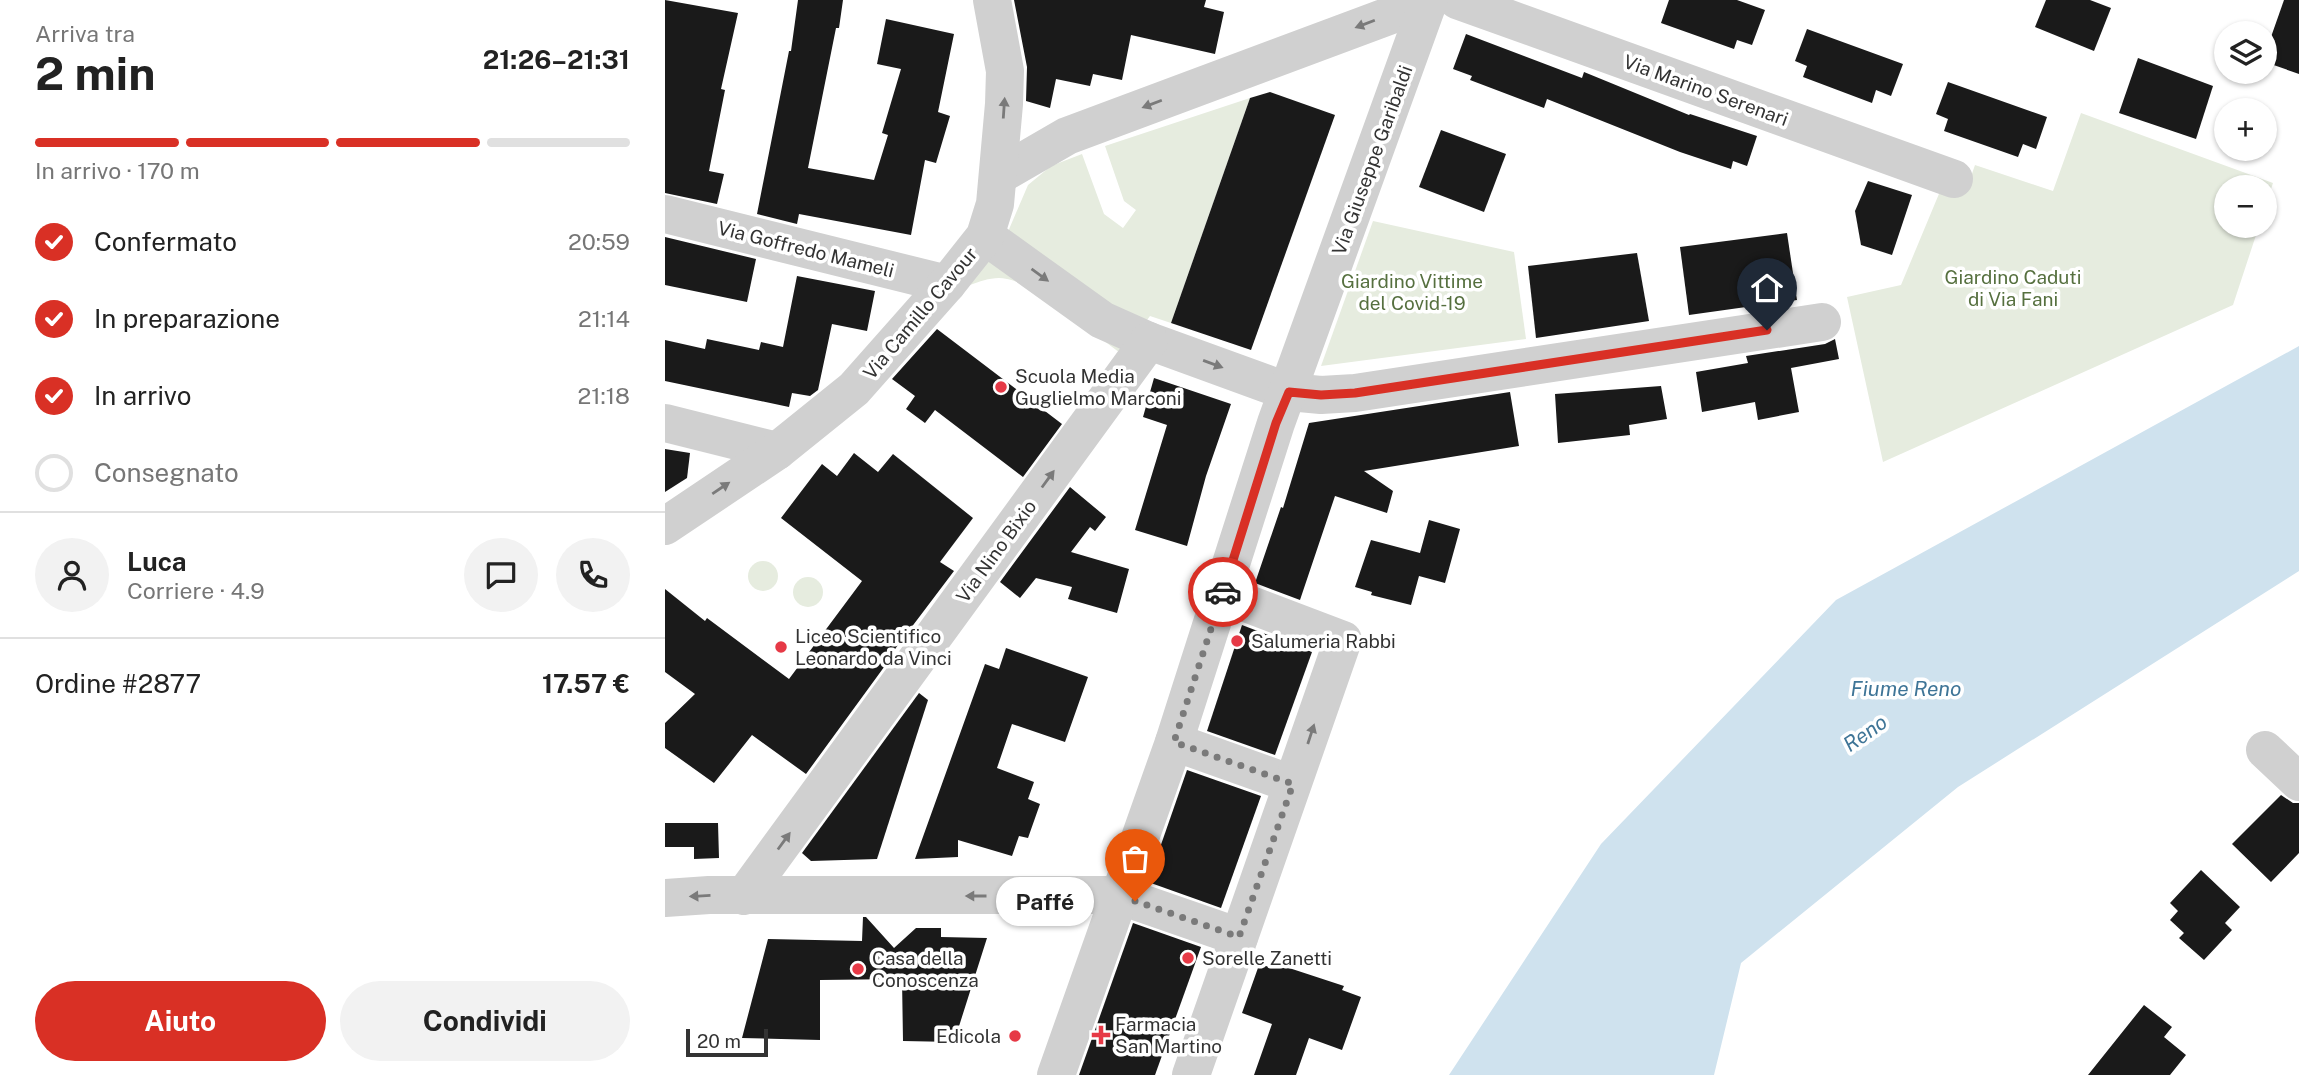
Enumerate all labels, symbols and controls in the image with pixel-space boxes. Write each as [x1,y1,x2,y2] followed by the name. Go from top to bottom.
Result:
[1355,19,1376,30] one-way arrow
[35,20,135,47] text: Arriva tra
[2214,21,2277,238] map controls
[2214,21,2277,84] button: layers
[483,44,630,75] text: 21:26–21:31
[35,46,155,100] text: 2 min
[1621,50,1791,130] street label: Via Marino Serenari
[1327,62,1417,258] street label: Via Giuseppe Garibaldi
[998,97,1009,119] one-way arrow
[2214,98,2277,161] button: +
[1142,99,1163,110] one-way arrow
[35,157,200,184] text: In arrivo · 170 m
[2214,175,2277,238] button: −
[716,216,896,282] street label: Via Goffredo Mameli
[35,223,73,261] icon: check
[94,226,237,257] text: Confermato
[568,228,630,255] text: 20:59
[858,243,982,383] street label: Via Camillo Cavour
[1737,258,1797,330] pin
[1945,266,2081,310] park label: Giardino Caduti di Via Fani
[1031,268,1049,282] one-way arrow
[1748,269,1786,307] icon: home
[1341,270,1483,314] park label: Giardino Vittime del Covid-19
[35,300,73,338] icon: check
[94,303,280,334] text: In preparazione
[578,305,630,332] text: 21:14
[1203,359,1224,370] one-way arrow
[1015,365,1181,409] place label: Scuola Media Guglielmo Marconi
[35,377,73,415] icon: check
[993,379,1009,395] marker: Scuola Media Guglielmo Marconi
[94,380,191,411] text: In arrivo
[577,382,630,409] text: 21:18
[94,457,239,488] text: Consegnato
[1041,470,1055,488] one-way arrow
[711,482,730,495] one-way arrow
[951,495,1041,607] street label: Via Nino Bixio
[35,538,109,612] button: person
[464,538,538,612] button: chat
[556,538,630,612] button: phone
[127,546,187,577] text: Luca
[1188,557,1258,627] courier
[1204,573,1242,611] icon: car
[127,577,265,604] text: Corriere · 4.9
[795,625,952,669] place label: Liceo Scientifico Leonardo da Vinci
[1251,630,1396,652] place label: Salumeria Rabbi
[1229,633,1245,649] marker: Salumeria Rabbi
[773,639,789,655] marker: Liceo Scientifico Leonardo da Vinci
[35,668,201,699] text: Ordine #2877
[542,668,630,699] text: 17.57 €
[1851,676,1961,701] water label: Fiume Reno
[1838,709,1892,757] water label: Reno
[1306,723,1317,744] one-way arrow
[1105,829,1165,901] pin
[777,832,791,850] one-way arrow
[1116,840,1154,878] icon: bag
[995,876,1093,926] callout: Paffé
[1016,888,1074,915] text: Paffé
[965,890,987,902] one-way arrow
[689,891,711,902] one-way arrow
[872,947,979,991] place label: Casa della Conoscenza
[1202,947,1332,969] place label: Sorelle Zanetti
[1180,950,1196,966] marker: Sorelle Zanetti
[850,961,866,977] marker: Casa della Conoscenza
[35,981,326,1061] button: Aiuto
[340,981,630,1061] button: Condividi
[1115,1013,1222,1057] place label: Farmacia San Martino
[936,1025,1001,1047] place label: Edicola
[686,1026,768,1058] scale bar
[1093,1027,1109,1043] marker: Farmacia San Martino
[1007,1028,1023,1044] marker: Edicola
[697,1030,741,1052] text: 20 m

